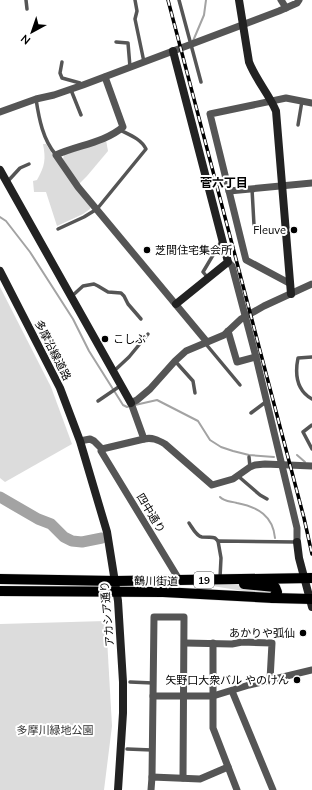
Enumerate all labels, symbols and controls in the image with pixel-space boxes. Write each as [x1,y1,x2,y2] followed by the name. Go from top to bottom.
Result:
[12,12,52,52] north arrow
[18,32,33,48] text: N
[200,175,248,190] district label: 菅六丁目
[253,223,286,237] place label: Fleuve
[289,225,299,235] marker: Fleuve
[155,243,233,257] place label: 芝間住宅集会所
[142,245,152,255] marker: 芝間住宅集会所
[32,317,74,383] street label: 多摩沿線道路
[113,332,146,346] place label: こしぶ
[100,334,110,344] marker: こしぶ
[134,491,168,535] street label: 四中通り
[194,572,214,588] road number: 19
[134,574,178,588] street label: 鶴川街道
[97,581,117,647] street label: アカシア通り
[229,626,295,640] place label: あかりや弧仙
[298,628,308,638] marker: あかりや弧仙
[165,673,289,687] place label: 矢野口大衆バル やのけん
[292,675,302,685] marker: 矢野口大衆バル やのけん
[17,723,94,737] park label: 多摩川緑地公園

